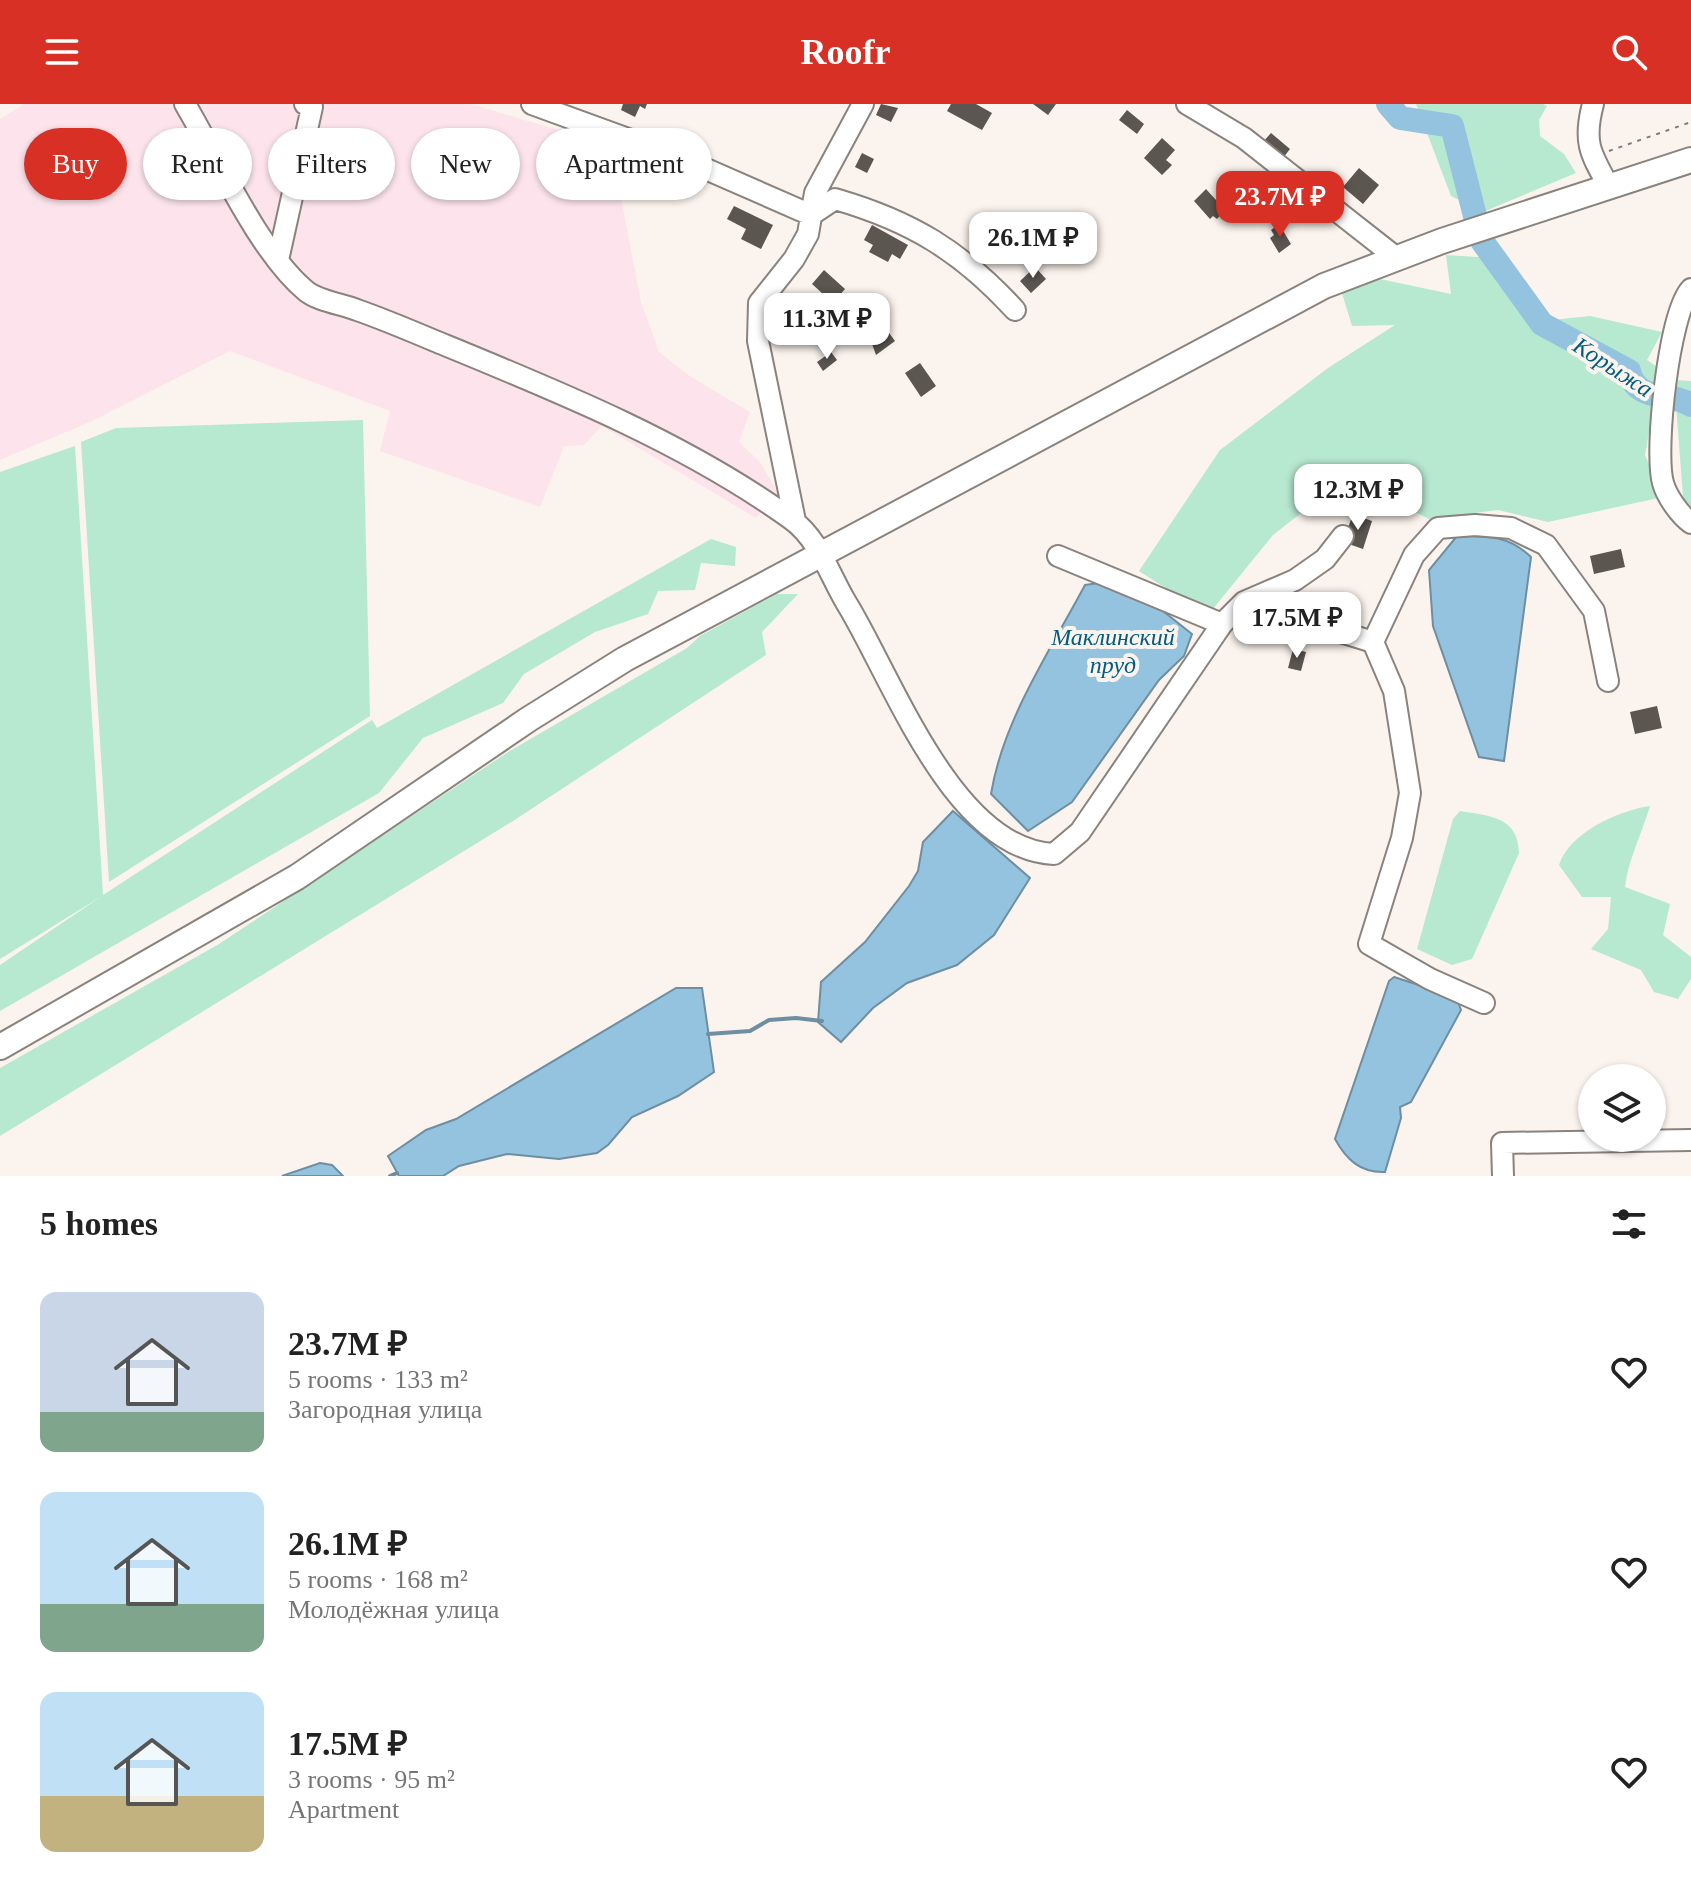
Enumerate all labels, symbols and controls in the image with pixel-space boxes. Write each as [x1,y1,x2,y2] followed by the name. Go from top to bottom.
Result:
[40,30,84,74] icon: menu
[1607,30,1651,74] icon: search
[801,32,890,72] text: Roofr
[24,128,127,200] chip: Buy
[143,128,252,200] chip: Rent
[268,128,395,200] chip: Filters
[411,128,520,200] chip: New
[536,128,712,200] chip: Apartment
[1206,171,1354,239] pin: 23.7M ₽
[1234,182,1326,211] text: 23.7M ₽
[959,212,1107,280] pin: 26.1M ₽
[987,223,1079,252] text: 26.1M ₽
[753,293,901,361] pin: 11.3M ₽
[782,304,872,333] text: 11.3M ₽
[1568,331,1658,402] water label: Корыжа
[1284,464,1432,532] pin: 12.3M ₽
[1312,475,1404,504] text: 12.3M ₽
[1223,592,1371,660] pin: 17.5M ₽
[1251,603,1343,632] text: 17.5M ₽
[1050,624,1175,678] water label: Маклинский пруд
[1578,1064,1666,1152] map controls
[1578,1064,1666,1152] button: layers
[1607,1202,1651,1246] icon: filters
[40,1205,158,1242] text: 5 homes
[104,1324,200,1420] icon: home
[288,1325,408,1362] text: 23.7M ₽
[1607,1350,1651,1394] icon: heart
[288,1365,468,1394] text: 5 rooms · 133 m²
[288,1395,482,1424] text: Загородная улица
[104,1524,200,1620] icon: home
[288,1525,408,1562] text: 26.1M ₽
[1607,1550,1651,1594] icon: heart
[288,1565,468,1594] text: 5 rooms · 168 m²
[288,1595,499,1624] text: Молодёжная улица
[104,1724,200,1820] icon: home
[288,1725,408,1762] text: 17.5M ₽
[1607,1750,1651,1794] icon: heart
[288,1765,455,1794] text: 3 rooms · 95 m²
[288,1795,399,1824] text: Apartment

